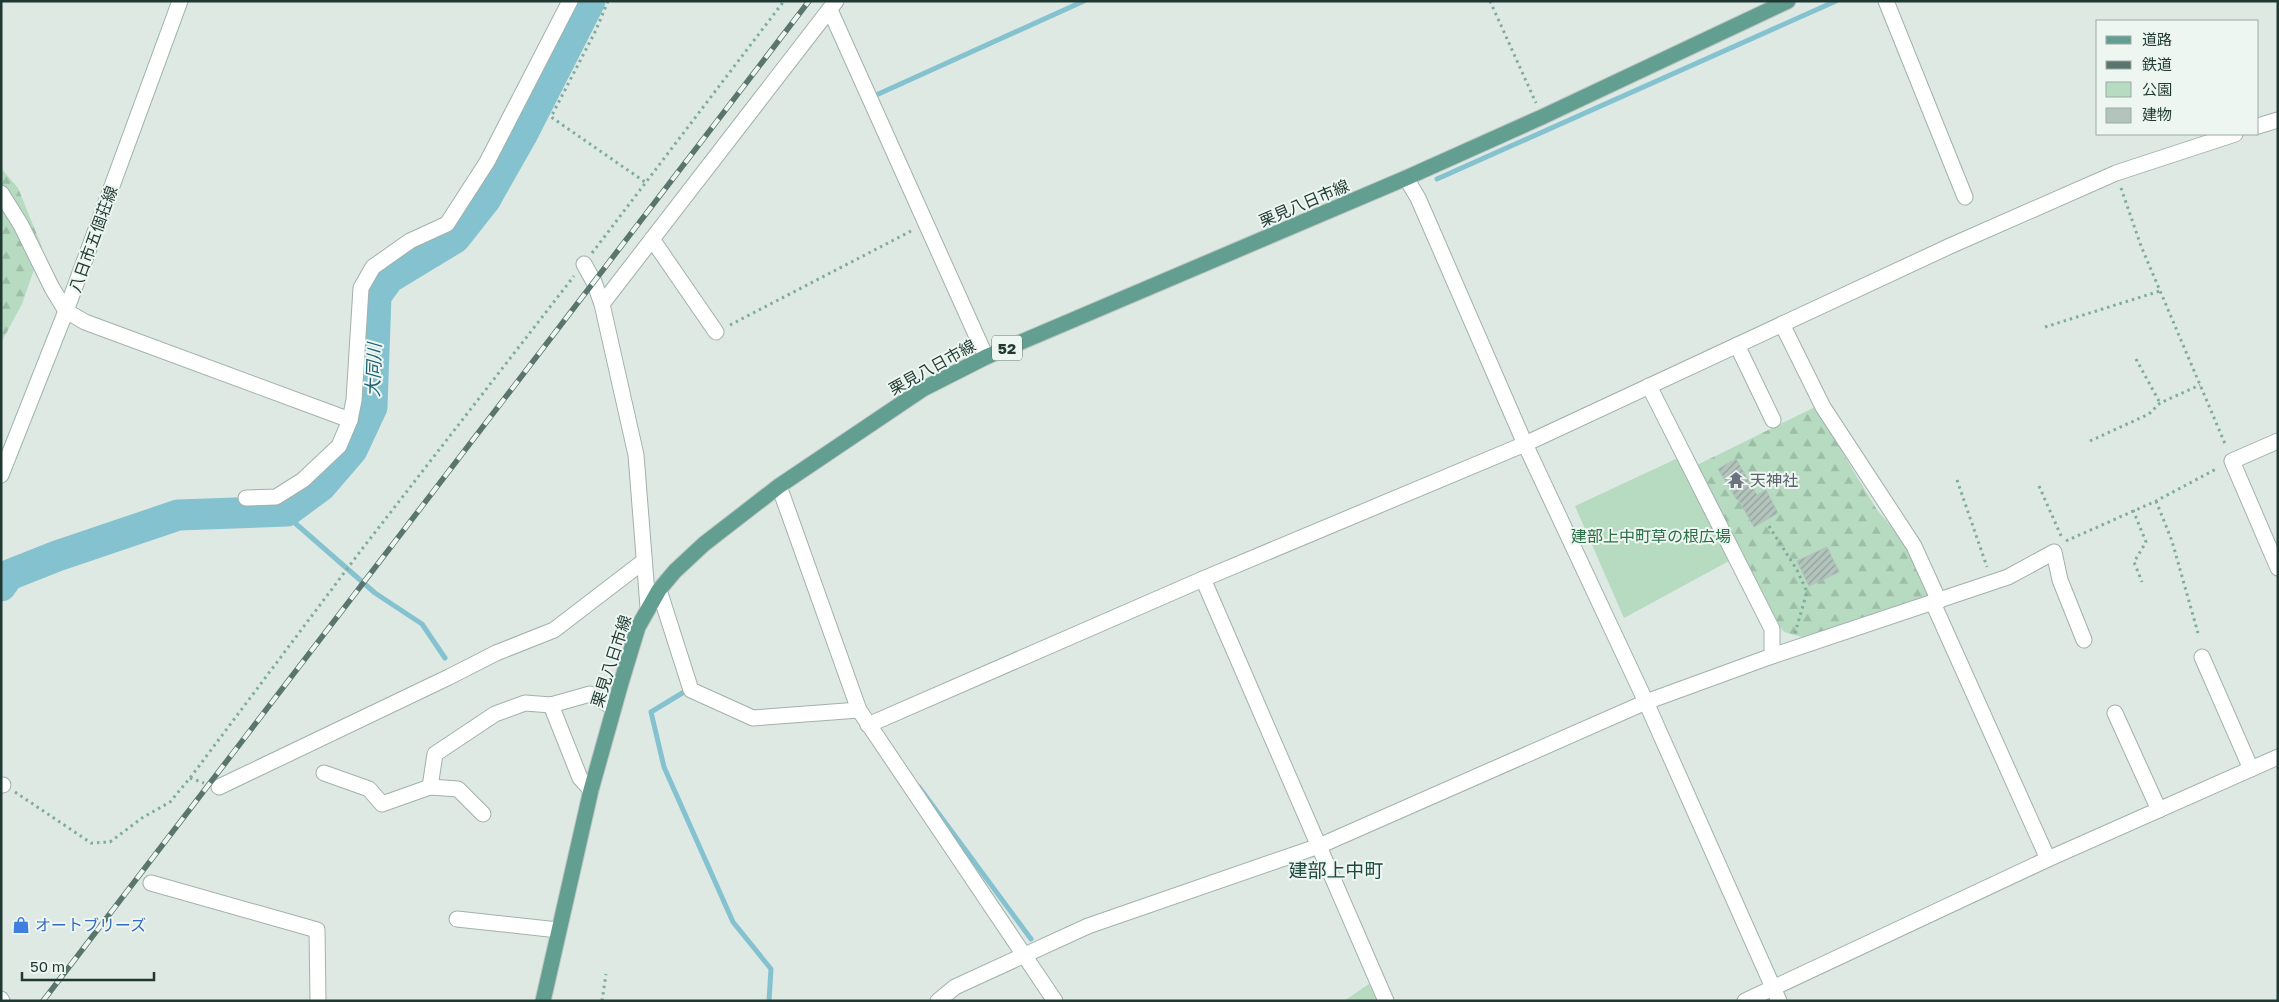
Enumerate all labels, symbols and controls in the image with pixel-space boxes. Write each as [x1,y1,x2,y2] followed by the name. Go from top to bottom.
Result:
[2096,20,2259,135] legend
[2142,30,2172,48] text: 道路
[2142,55,2172,73] text: 鉄道
[2142,80,2172,98] text: 公園
[2142,105,2172,123] text: 建物
[1256,175,1352,231] street label: 栗見八日市線
[64,183,122,295] street label: 八日市五個荘線
[885,335,979,399] street label: 栗見八日市線
[992,336,1022,360] road number: 52
[361,341,385,397] water label: 大同川
[1726,470,1746,490] temple icon: 天神社
[1750,470,1798,490] place label: 天神社
[1571,526,1731,546] park label: 建部上中町草の根広場
[587,612,635,710] street label: 栗見八日市線
[1288,858,1384,881] district label: 建部上中町
[11,915,31,935] shop icon: オートブリーズ
[35,915,146,935] place label: オートブリーズ
[22,950,155,982] scale bar
[30,957,65,975] text: 50 m

